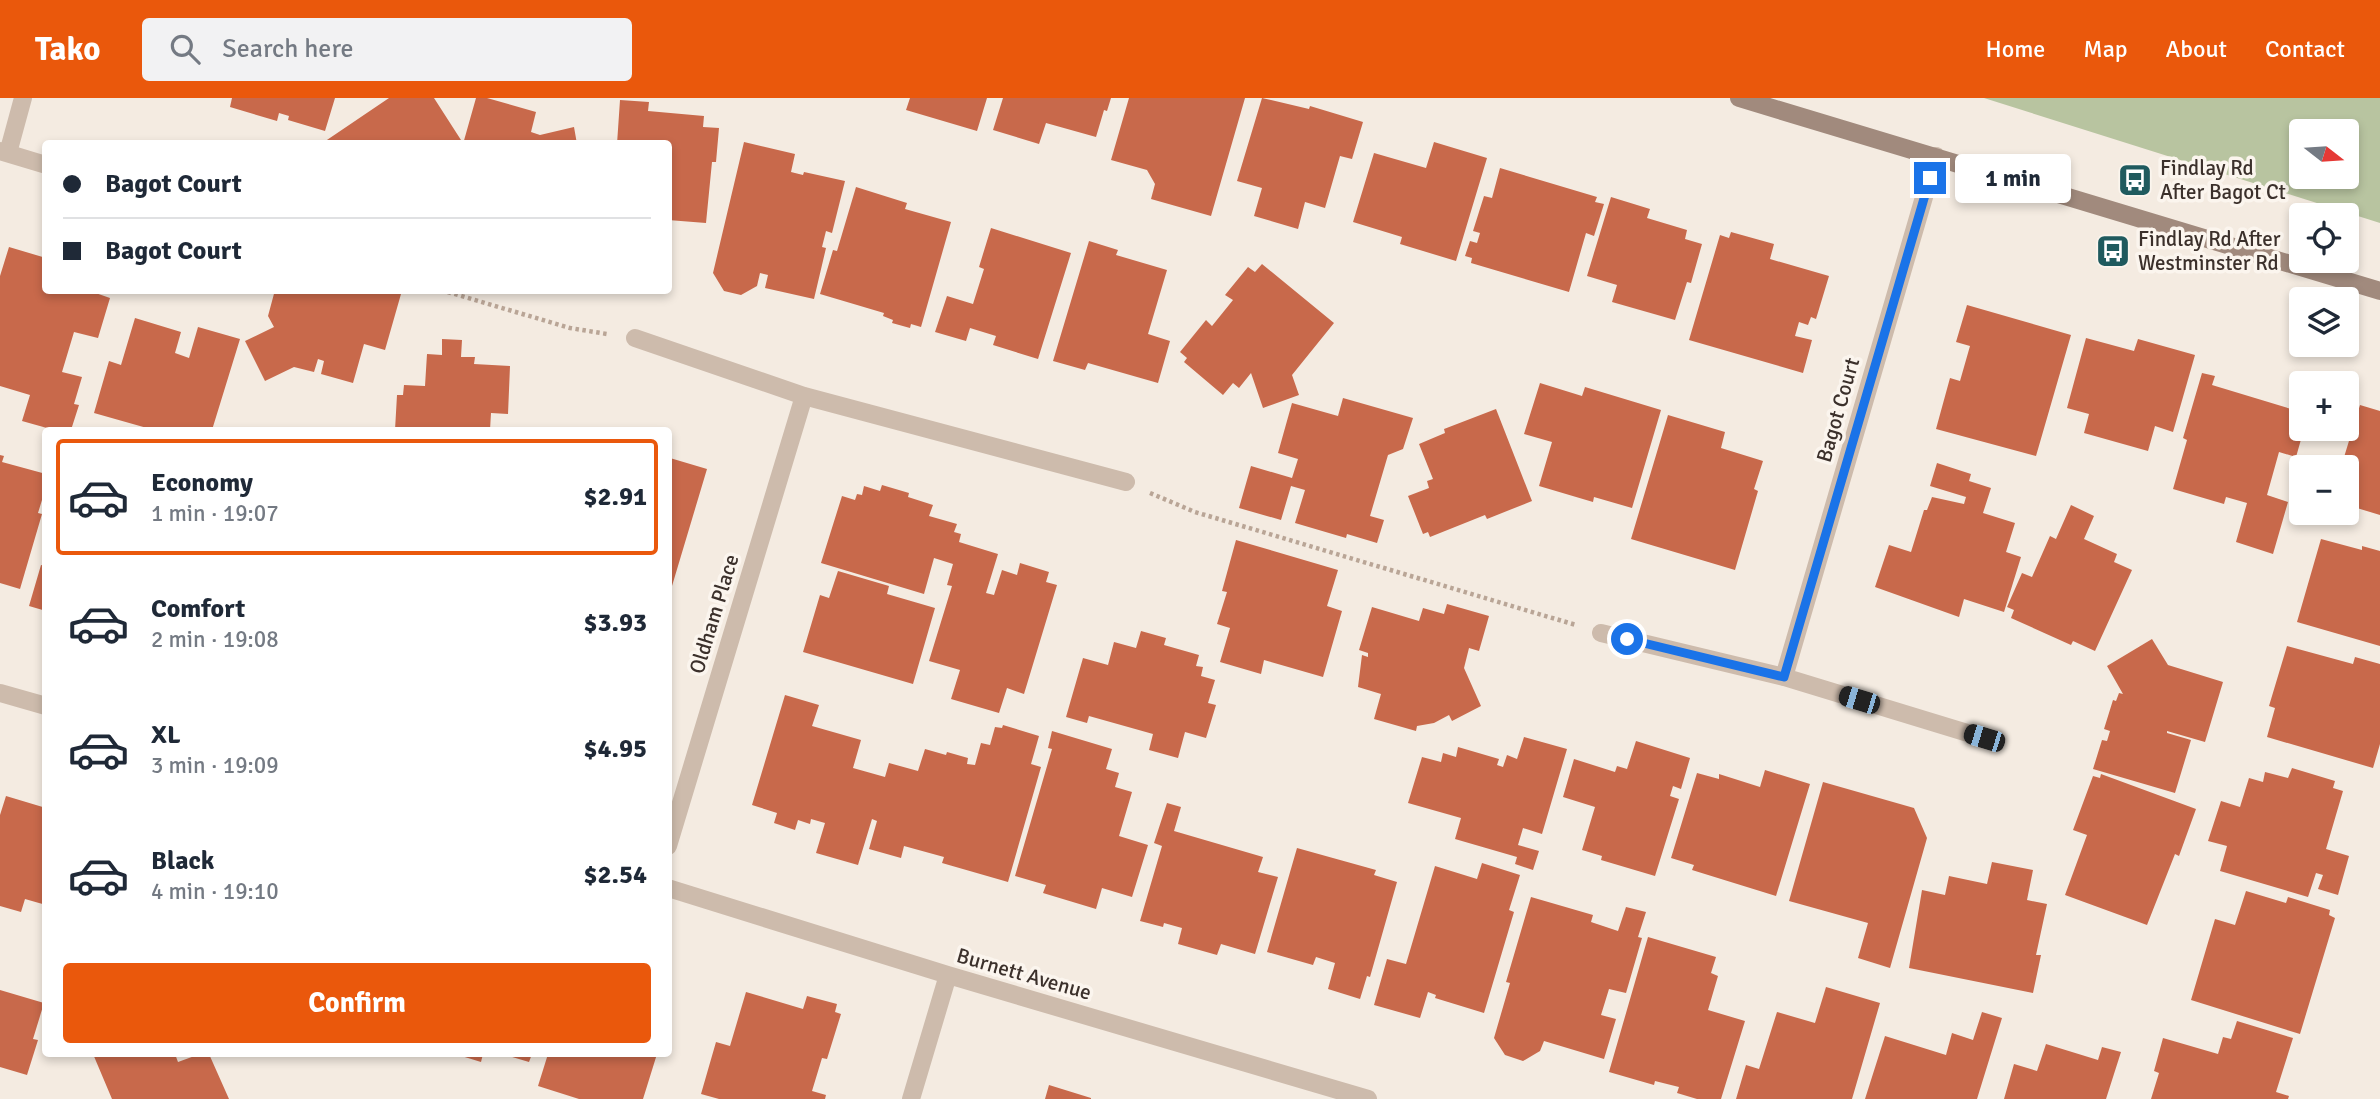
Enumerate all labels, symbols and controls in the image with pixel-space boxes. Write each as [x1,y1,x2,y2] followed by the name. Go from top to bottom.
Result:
[142,18,632,81] search box
[35,29,100,70] text: Tako
[166,30,204,68] icon: search
[222,33,353,65] text: Search here
[1985,34,2045,64] text: Home
[2083,34,2128,64] text: Map
[2166,34,2227,64] text: About
[2265,34,2345,64] text: Contact
[2289,119,2359,189] north arrow
[2289,119,2359,525] map controls
[1954,154,2070,202] callout: 1 min
[2160,155,2286,205] place label: Findlay Rd After Bagot Ct
[2116,161,2154,199] bus stop icon: Findlay Rd After Bagot Ct
[1914,162,1946,194] route end
[1985,164,2041,193] text: 1 min
[105,168,242,200] text: Bagot Court
[2289,203,2359,273] button: locate
[2138,226,2281,276] place label: Findlay Rd After Westminster Rd
[2094,232,2132,270] bus stop icon: Findlay Rd After Westminster Rd
[105,235,242,267] text: Bagot Court
[2289,287,2359,357] button: layers
[1811,355,1865,465] street label: Bagot Court
[2289,371,2359,441] button: +
[2289,455,2359,525] button: −
[67,466,130,529] icon: car
[151,467,253,499] text: Economy
[583,481,647,513] text: $2.91
[151,499,279,528] text: 1 min · 19:07
[684,551,744,677] street label: Oldham Place
[67,592,130,655] icon: car
[151,593,245,625] text: Comfort
[583,607,647,639] text: $3.93
[1611,623,1643,655] route start
[151,625,279,654] text: 2 min · 19:08
[1836,684,1883,716] car
[67,718,130,781] icon: car
[151,719,181,751] text: XL
[1961,722,2008,754] car
[583,733,647,765] text: $4.95
[151,751,279,780] text: 3 min · 19:09
[67,844,130,907] icon: car
[151,845,214,877] text: Black
[583,859,647,891] text: $2.54
[151,877,279,906] text: 4 min · 19:10
[954,942,1094,1006] street label: Burnett Avenue
[63,963,651,1043] button: Confirm

